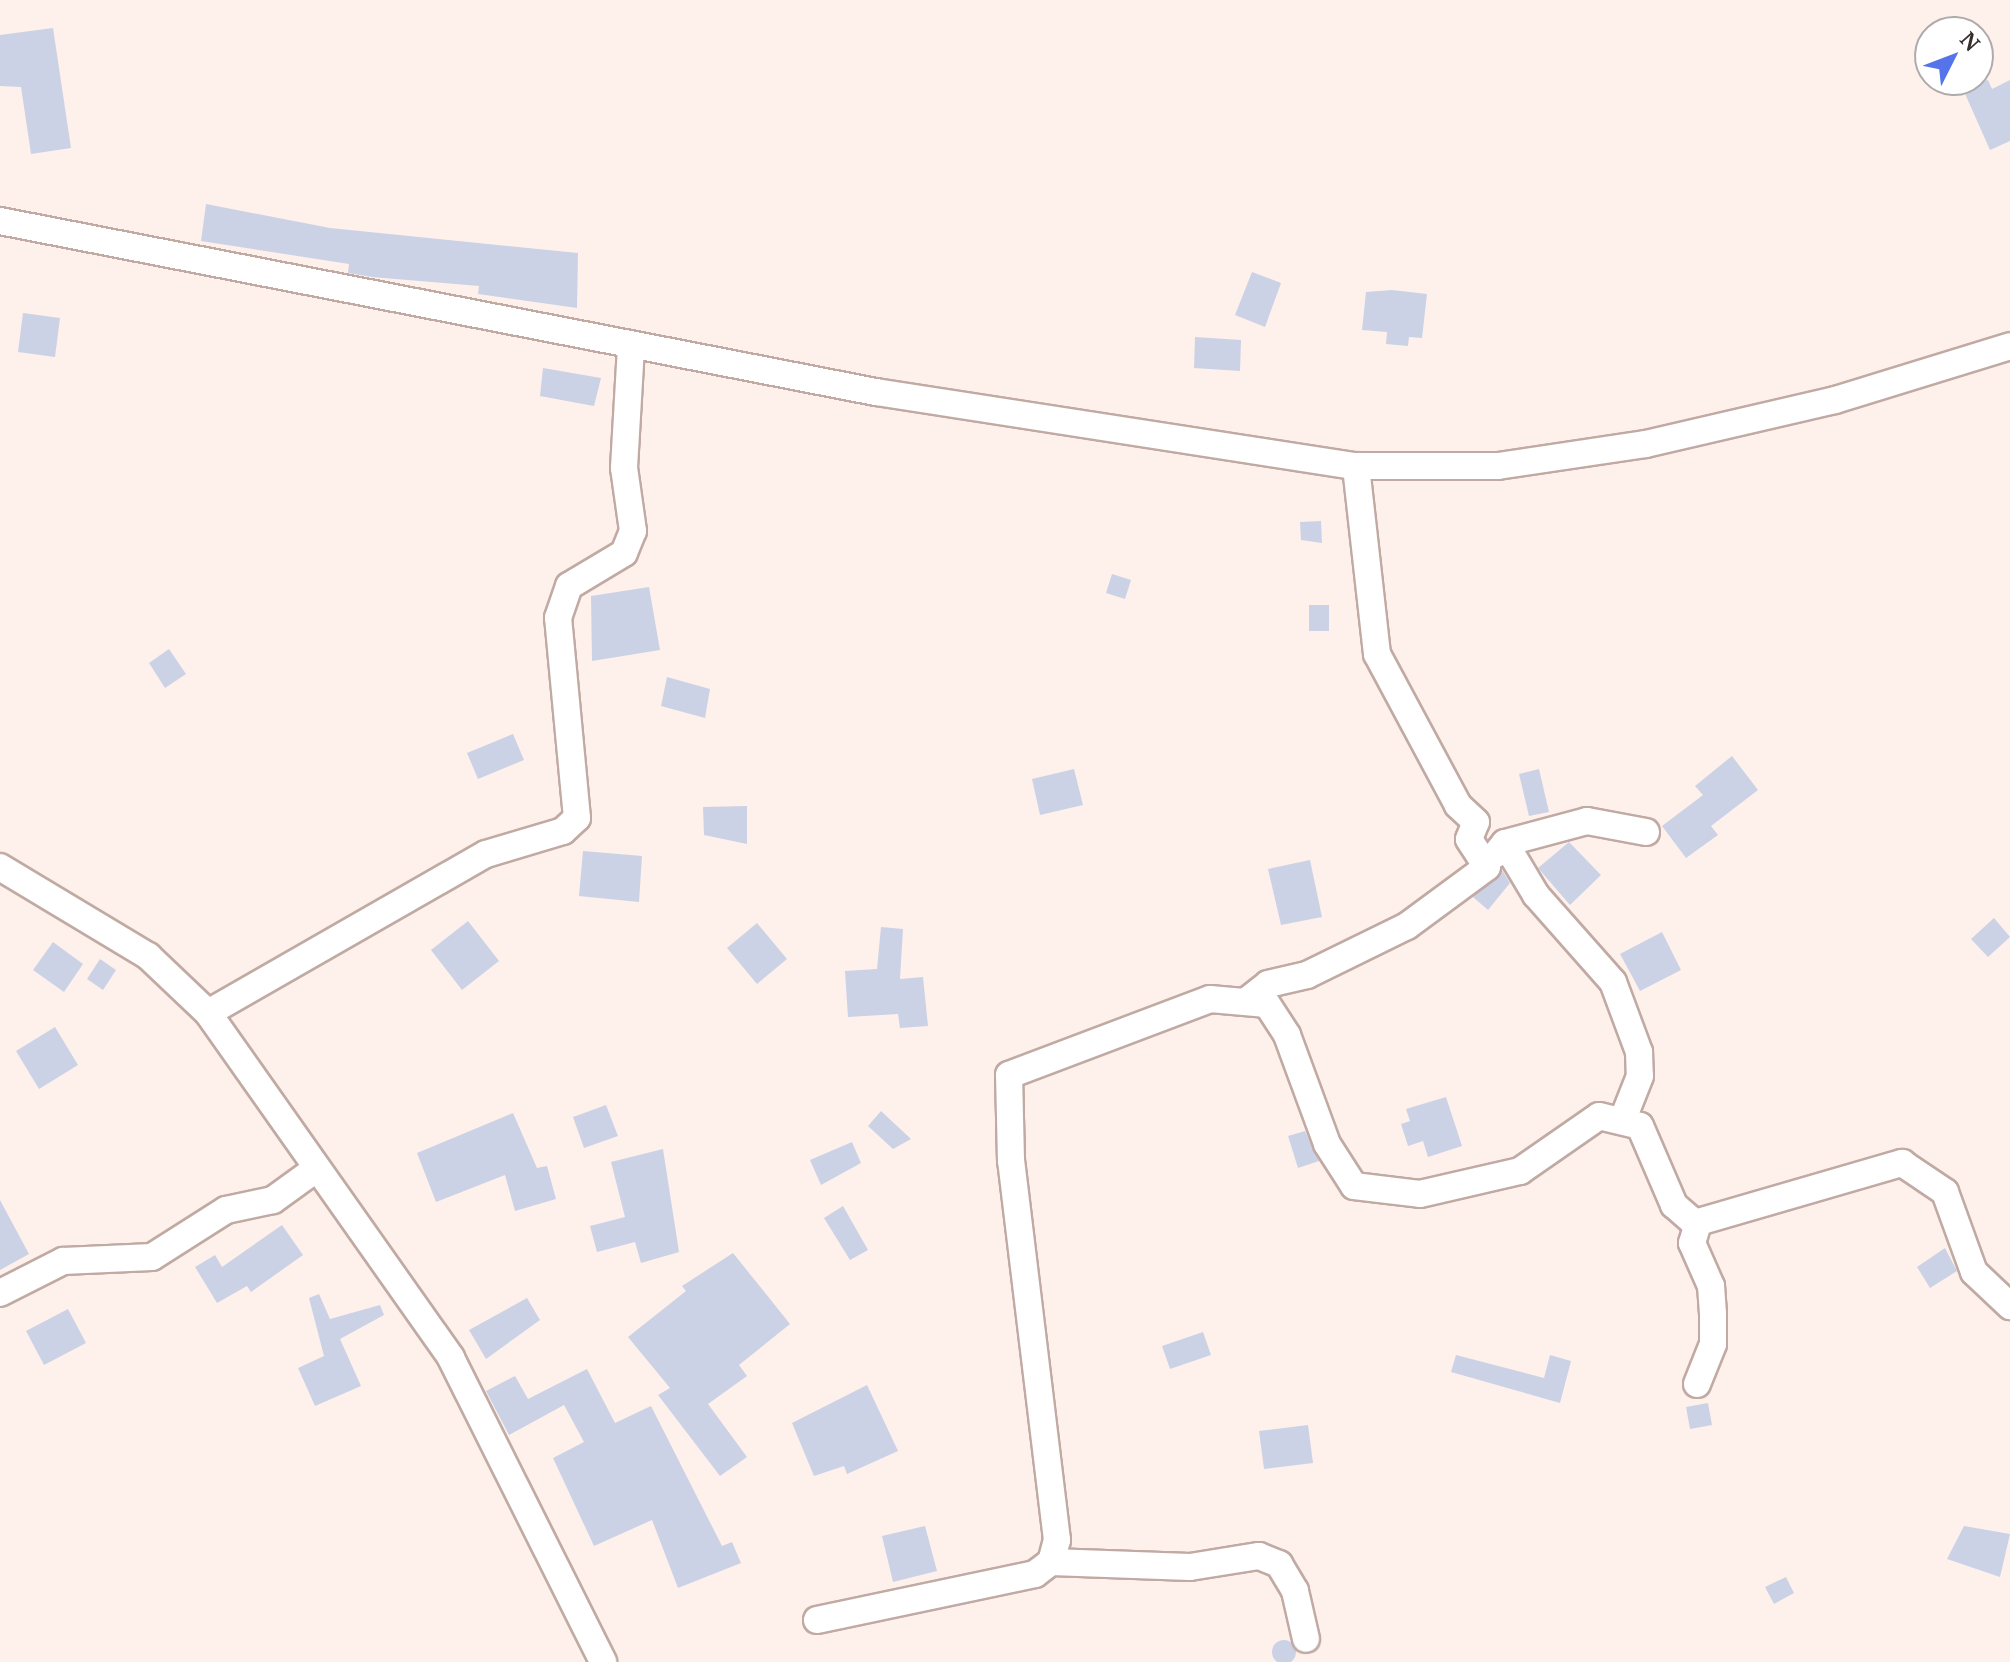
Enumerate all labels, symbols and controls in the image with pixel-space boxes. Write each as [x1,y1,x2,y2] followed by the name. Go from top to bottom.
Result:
[1914,16,1994,96] north arrow
[1954,25,1987,57] text: N

